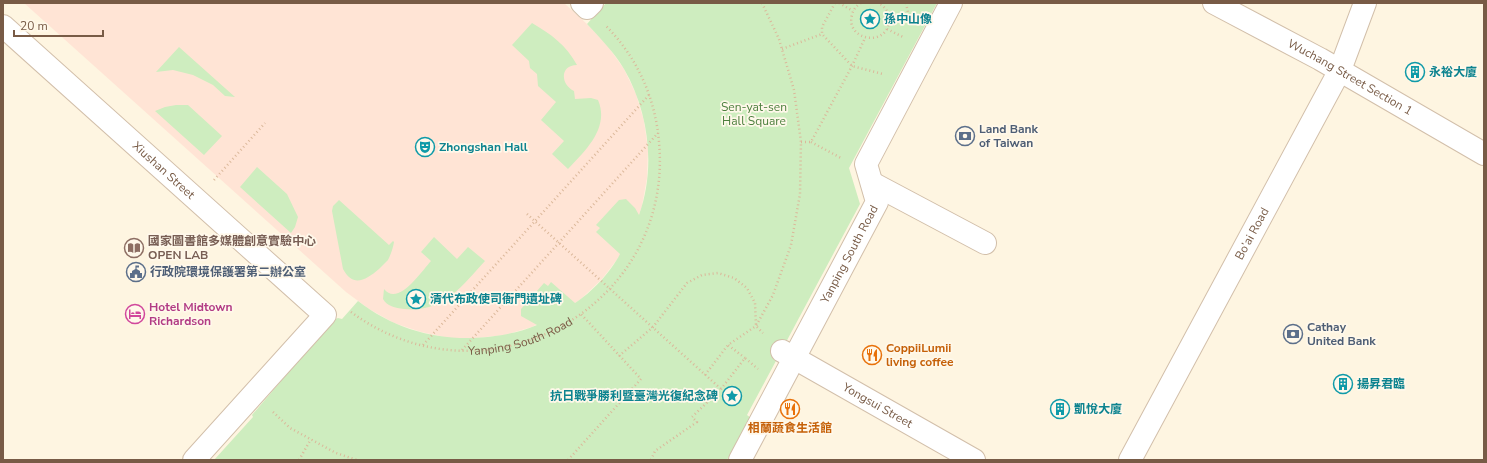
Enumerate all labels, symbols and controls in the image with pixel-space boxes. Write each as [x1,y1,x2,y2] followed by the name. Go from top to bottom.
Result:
[859,8,881,30] place icon: 孫中山像
[884,11,932,27] place label: 孫中山像
[14,12,103,38] scale bar
[20,18,48,34] text: 20 m
[1285,35,1415,119] street label: Wuchang Street Section 1
[1404,61,1426,83] building icon: 永裕大廈
[1429,64,1477,80] place label: 永裕大廈
[721,99,787,129] park label: Sen-yat-sen Hall Square
[979,121,1039,151] place label: Land Bank of Taiwan
[954,125,976,147] bank icon: Land Bank of Taiwan
[414,136,436,158] theatre icon: Zhongshan Hall
[129,138,199,203] street label: Xiushan Street
[439,139,528,155] place label: Zhongshan Hall
[816,202,882,307] street label: Yanping South Road
[1231,205,1272,263] street label: Bo’ai Road
[148,233,316,263] place label: 國家圖書館多媒體創意實驗中心 OPEN LAB
[123,237,145,259] library icon: 國家圖書館多媒體創意實驗中心 OPEN LAB
[125,261,147,283] public building icon: 行政院環境保護署第二辦公室
[150,264,306,280] place label: 行政院環境保護署第二辦公室
[405,288,427,310] place icon: 清代布政使司衙門遺址碑
[430,291,562,307] place label: 清代布政使司衙門遺址碑
[149,299,233,329] place label: Hotel Midtown Richardson
[124,303,146,325] hotel icon: Hotel Midtown Richardson
[467,314,576,359] street label: Yanping South Road
[1307,319,1376,349] place label: Cathay United Bank
[1282,323,1304,345] bank icon: Cathay United Bank
[886,340,954,370] place label: CoppiiLumii living coffee
[861,344,883,366] restaurant icon: CoppiiLumii living coffee
[1332,373,1354,395] building icon: 揚昇君臨
[1357,376,1405,392] place label: 揚昇君臨
[839,379,916,432] street label: Yongsui Street
[721,385,743,407] place icon: 抗日戰爭勝利暨臺灣光復紀念碑
[550,388,718,404] place label: 抗日戰爭勝利暨臺灣光復紀念碑
[779,398,801,420] restaurant icon: 相蘭蔬食生活館
[1049,398,1071,420] building icon: 凱悅大廈
[1074,401,1122,417] place label: 凱悅大廈
[748,420,832,436] place label: 相蘭蔬食生活館

